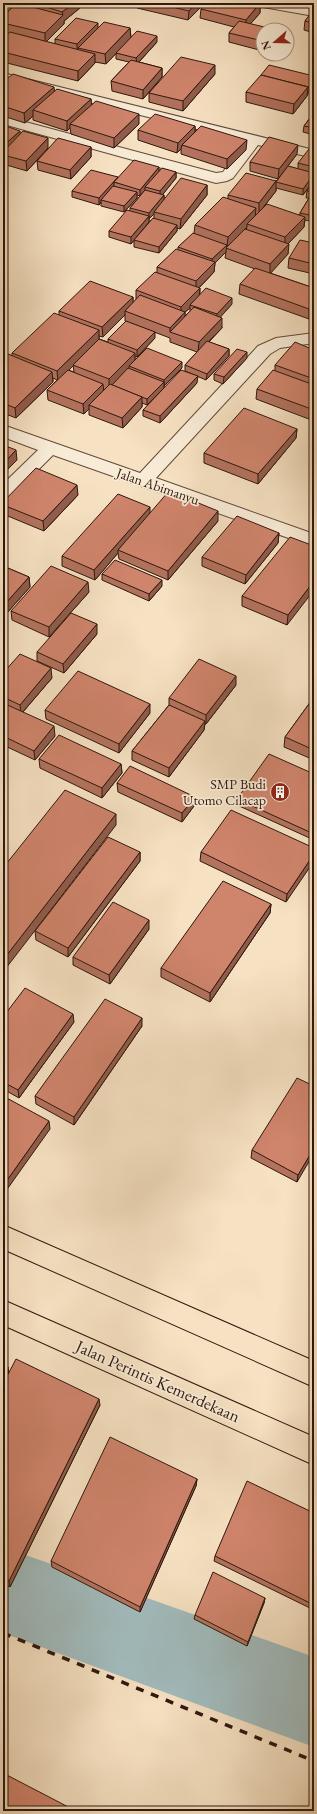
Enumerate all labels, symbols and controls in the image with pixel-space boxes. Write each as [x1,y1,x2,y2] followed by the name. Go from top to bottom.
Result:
[255,22,295,62] north arrow
[257,39,274,52] text: N
[113,463,202,509] street label: Jalan Abimanyu
[183,775,267,809] place label: SMP Budi Utomo Cilacap
[269,781,291,803] building icon: SMP Budi Utomo Cilacap
[71,1334,244,1427] street label: Jalan Perintis Kemerdekaan

